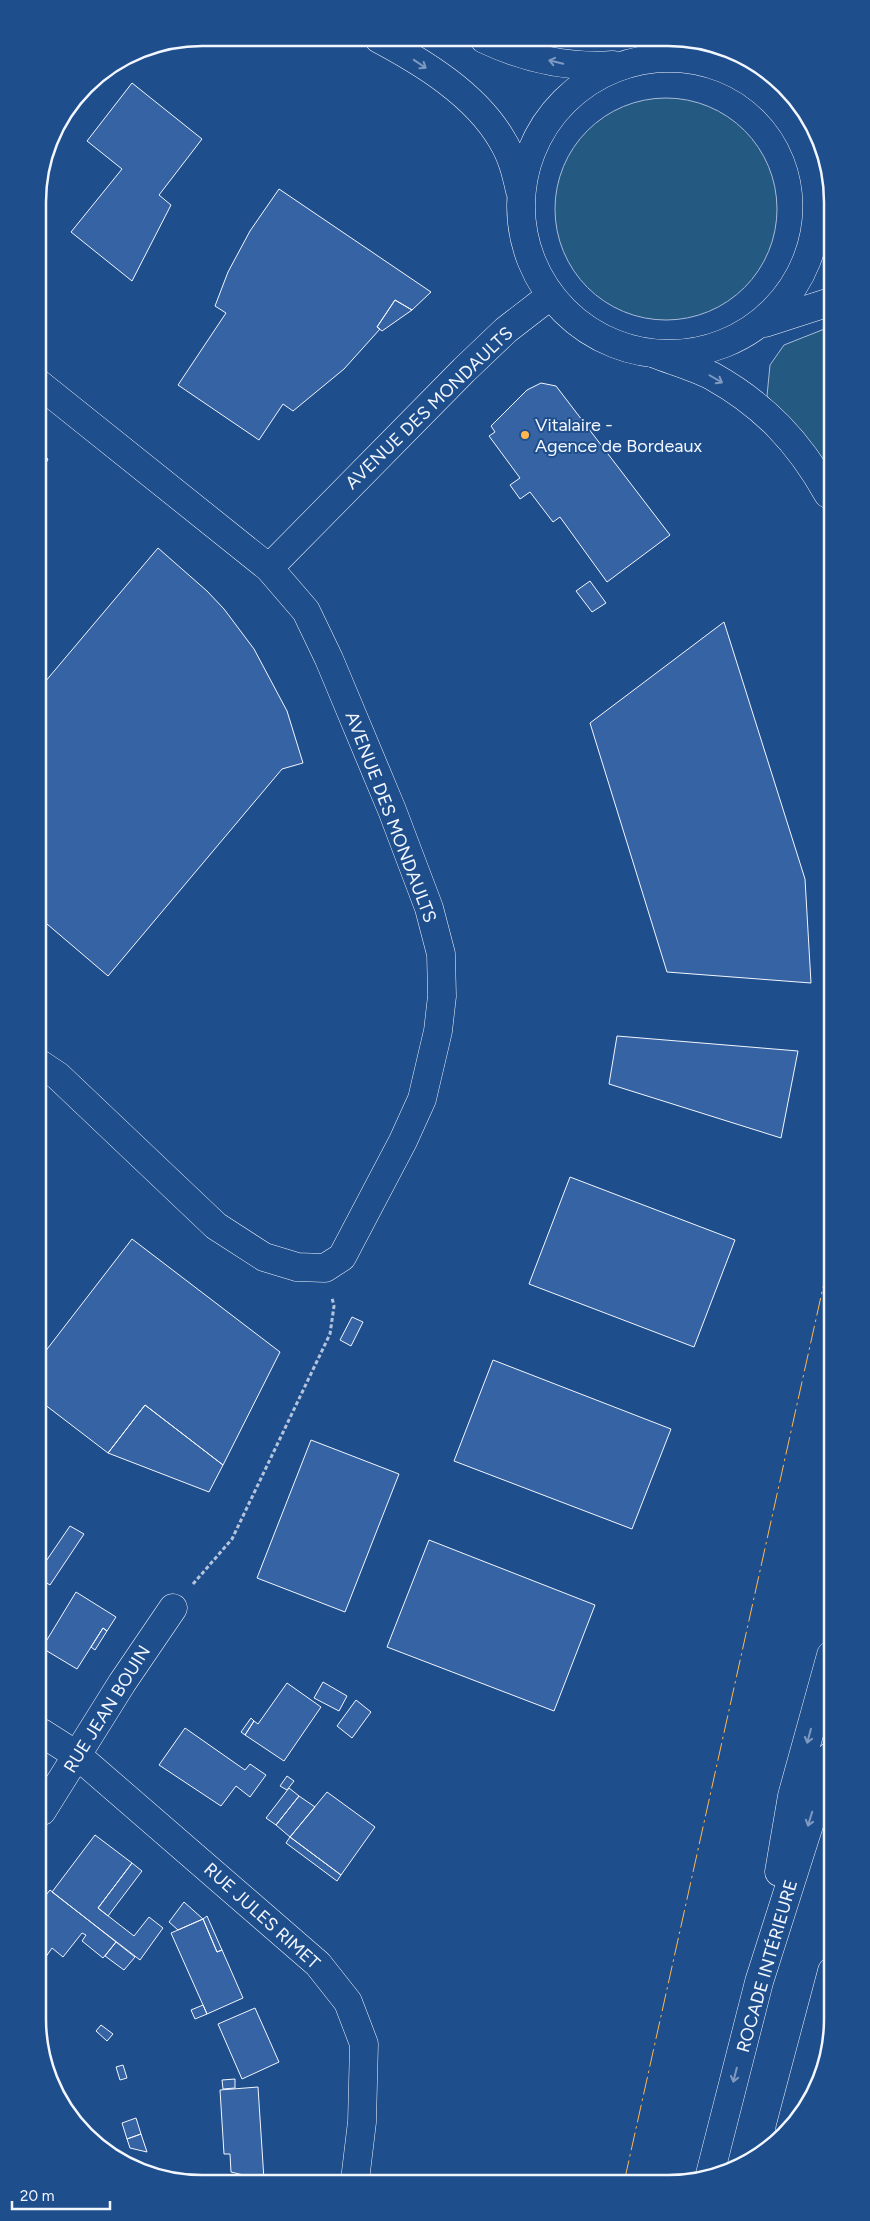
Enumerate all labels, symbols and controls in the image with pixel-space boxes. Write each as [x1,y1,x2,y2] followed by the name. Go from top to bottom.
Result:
[549,57,565,66] one-way arrow
[413,59,427,69] one-way arrow
[341,322,517,494] street label: AVENUE DES MONDAULTS
[709,374,723,384] one-way arrow
[535,414,702,457] place label: Vitalaire - Agence de Bordeaux
[519,429,531,441] marker: Vitalaire - Agence de Bordeaux
[341,708,441,926] street label: AVENUE DES MONDAULTS
[59,1641,155,1777] street label: RUE JEAN BOUIN
[803,1727,813,1743] one-way arrow
[805,1810,815,1826] one-way arrow
[199,1858,325,1974] street label: RUE JULES RIMET
[732,1877,802,2055] street label: ROCADE INTÉRIEURE
[730,2067,740,2083] one-way arrow
[12,2178,110,2210] scale bar
[20,2187,54,2205] text: 20 m

